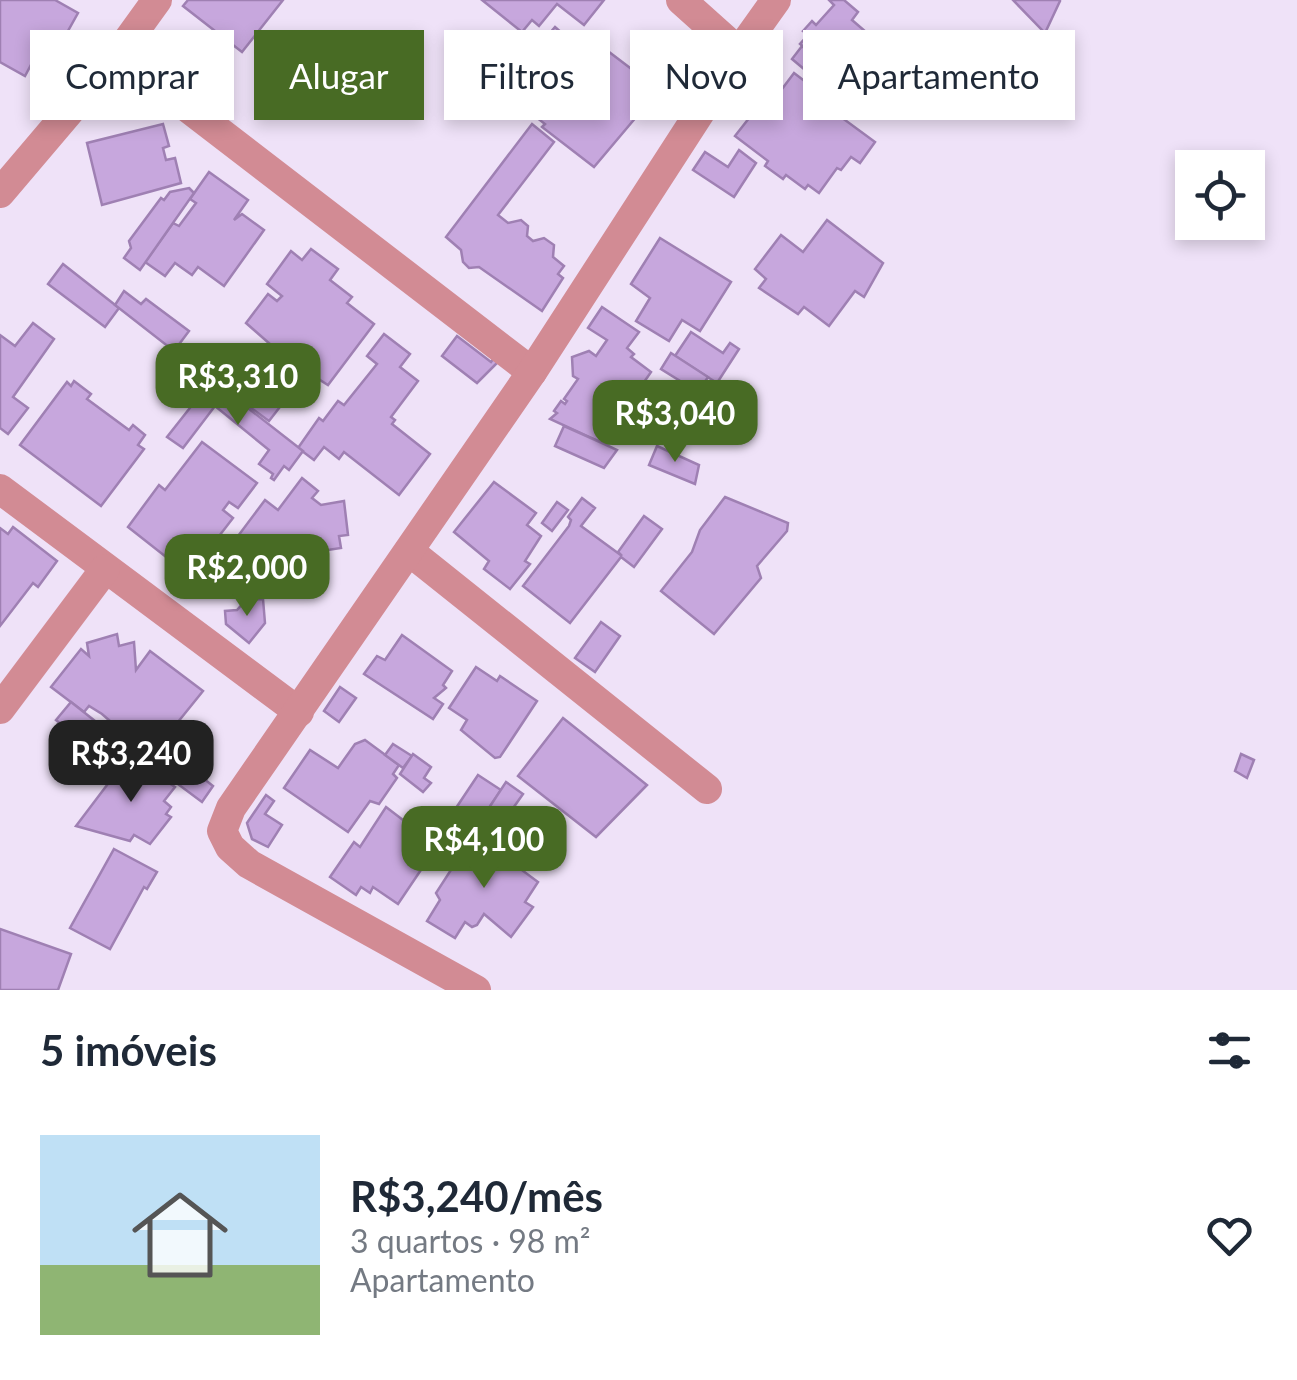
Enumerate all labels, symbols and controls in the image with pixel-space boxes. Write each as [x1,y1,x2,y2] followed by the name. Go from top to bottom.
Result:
[30,30,234,120] chip: Comprar
[254,30,424,120] chip: Alugar
[444,30,610,120] chip: Filtros
[630,30,783,120] chip: Novo
[803,30,1075,120] chip: Apartamento
[1175,150,1265,240] map controls
[1175,150,1265,240] button: locate
[146,343,330,428] pin: R$3,310
[178,356,298,395] text: R$3,310
[583,380,767,465] pin: R$3,040
[615,393,735,432] text: R$3,040
[155,534,339,619] pin: R$2,000
[187,547,307,586] text: R$2,000
[39,720,223,805] pin: R$3,240
[71,733,191,772] text: R$3,240
[392,806,576,891] pin: R$4,100
[424,819,544,858] text: R$4,100
[1202,1023,1257,1078] icon: filters
[40,1025,217,1075] text: 5 imóveis
[350,1171,603,1221] text: R$3,240/mês
[120,1175,240,1295] icon: home
[1202,1208,1257,1263] icon: heart
[350,1221,590,1260] text: 3 quartos · 98 m²
[350,1260,535,1299] text: Apartamento

